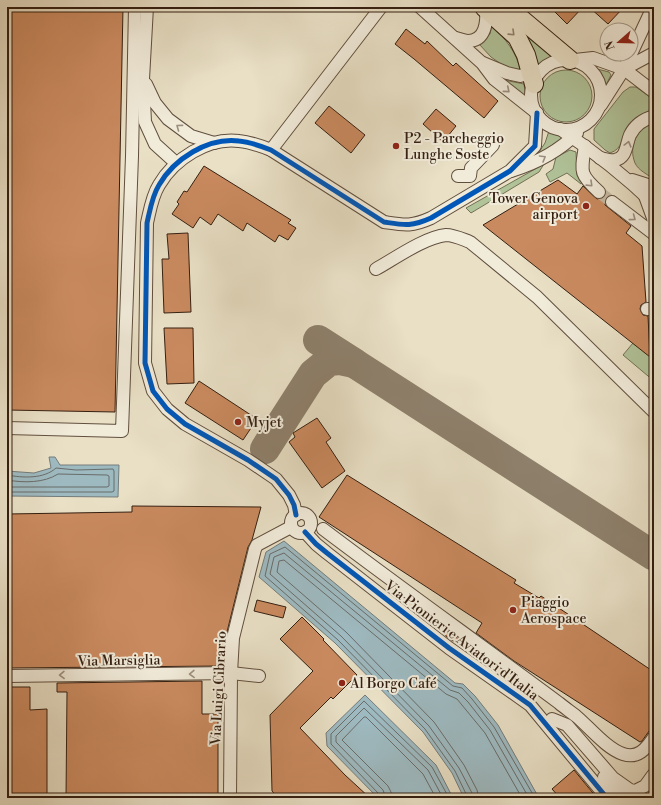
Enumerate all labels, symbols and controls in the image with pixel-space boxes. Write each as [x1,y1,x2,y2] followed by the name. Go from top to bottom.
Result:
[599,22,639,62] north arrow
[507,28,515,36] one-way arrow
[602,38,619,52] text: N
[503,85,510,92] one-way arrow
[176,124,183,132] one-way arrow
[404,130,504,164] place label: P2 - Parcheggio Lunghe Soste
[391,141,401,151] marker: P2 - Parcheggio Lunghe Soste
[623,141,631,147] one-way arrow
[539,155,546,162] one-way arrow
[585,179,593,187] one-way arrow
[489,190,579,224] place label: Tower Genova airport
[581,201,591,211] marker: Tower Genova airport
[628,213,635,220] one-way arrow
[246,414,282,432] place label: Myjet
[233,417,243,427] marker: Myjet
[380,576,543,705] street label: Via Pionieri e Aviatori d'Italia
[520,594,587,628] place label: Piaggio Aerospace
[508,605,518,615] marker: Piaggio Aerospace
[207,630,231,747] street label: Via Luigi Cibrario
[76,651,162,671] street label: Via Marsiglia
[189,670,195,678] one-way arrow
[59,671,65,679] one-way arrow
[349,675,437,693] place label: Al Borgo Café
[337,678,347,688] marker: Al Borgo Café

